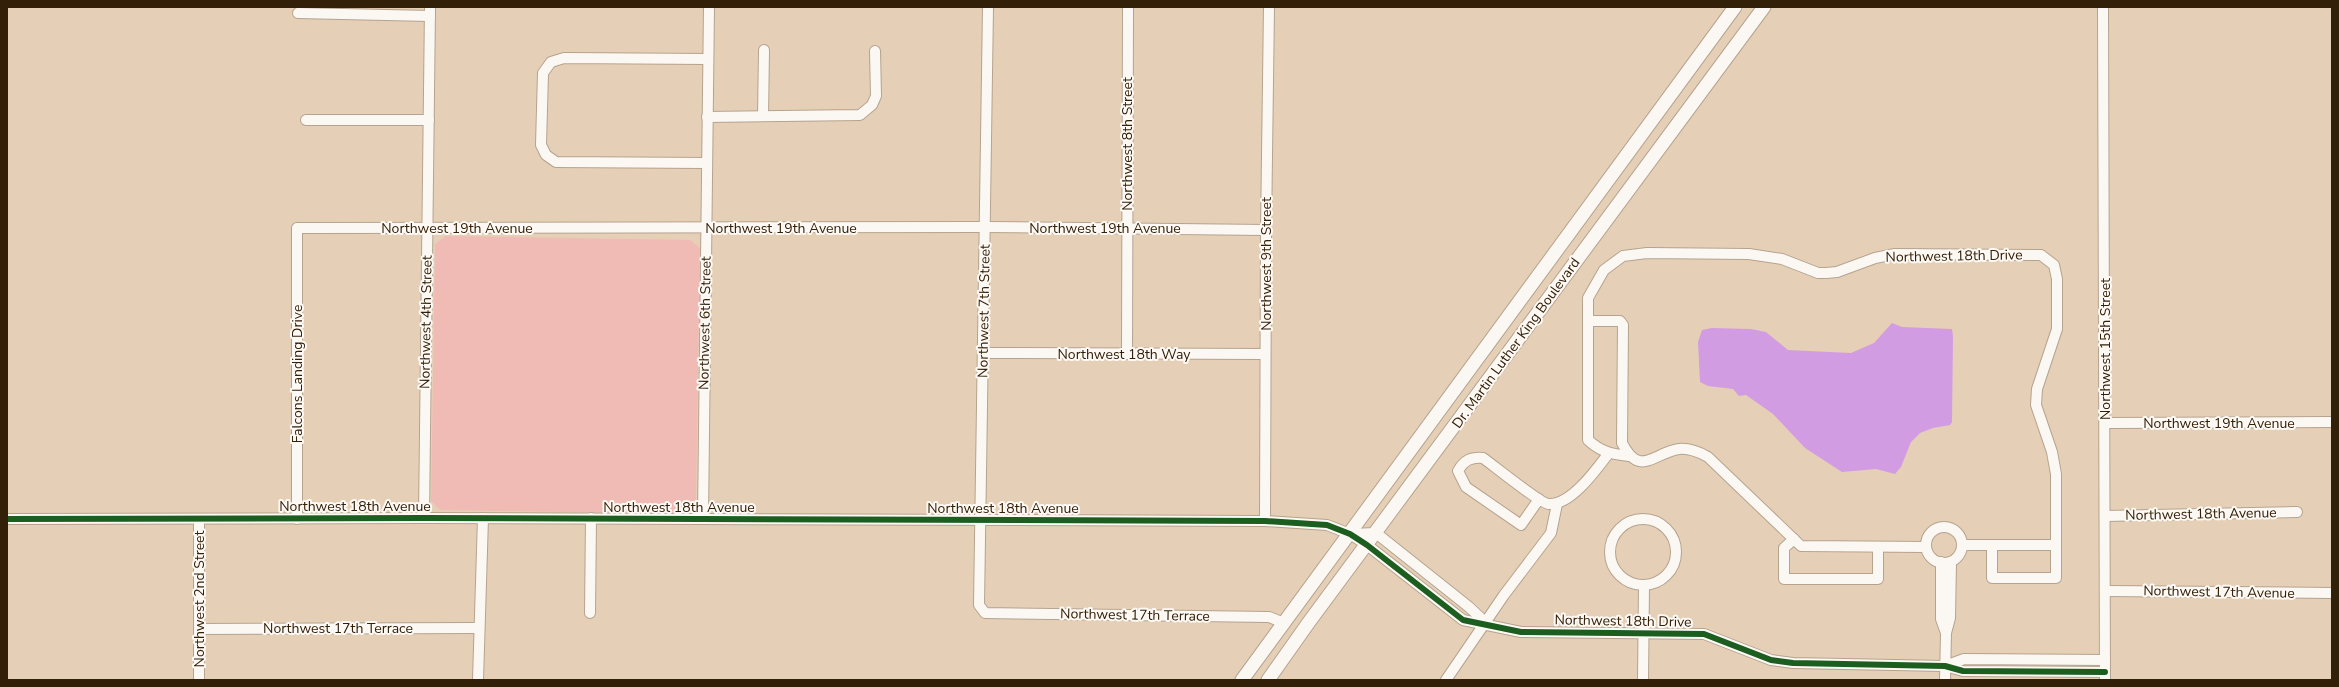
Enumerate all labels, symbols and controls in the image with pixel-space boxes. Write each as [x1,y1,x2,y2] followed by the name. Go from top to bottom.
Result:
[1118,77,1137,211] street label: Northwest 8th Street
[1257,197,1276,331] street label: Northwest 9th Street
[381,219,533,238] street label: Northwest 19th Avenue
[705,219,857,238] street label: Northwest 19th Avenue
[1029,219,1181,238] street label: Northwest 19th Avenue
[973,244,995,378] street label: Northwest 7th Street
[1885,245,2023,267] street label: Northwest 18th Drive
[1448,254,1584,432] street label: Dr. Martin Luther King Boulevard
[415,255,437,389] street label: Northwest 4th Street
[694,256,716,390] street label: Northwest 6th Street
[2096,278,2115,420] street label: Northwest 15th Street
[288,305,307,443] street label: Falcons Landing Drive
[1058,345,1191,364] street label: Northwest 18th Way
[2143,414,2295,433] street label: Northwest 19th Avenue
[279,497,431,516] street label: Northwest 18th Avenue
[603,498,755,517] street label: Northwest 18th Avenue
[927,499,1079,518] street label: Northwest 18th Avenue
[2125,503,2277,525] street label: Northwest 18th Avenue
[190,530,209,667] street label: Northwest 2nd Street
[2143,581,2295,603] street label: Northwest 17th Avenue
[1060,604,1210,626] street label: Northwest 17th Terrace
[1554,610,1692,632] street label: Northwest 18th Drive
[263,619,413,638] street label: Northwest 17th Terrace

